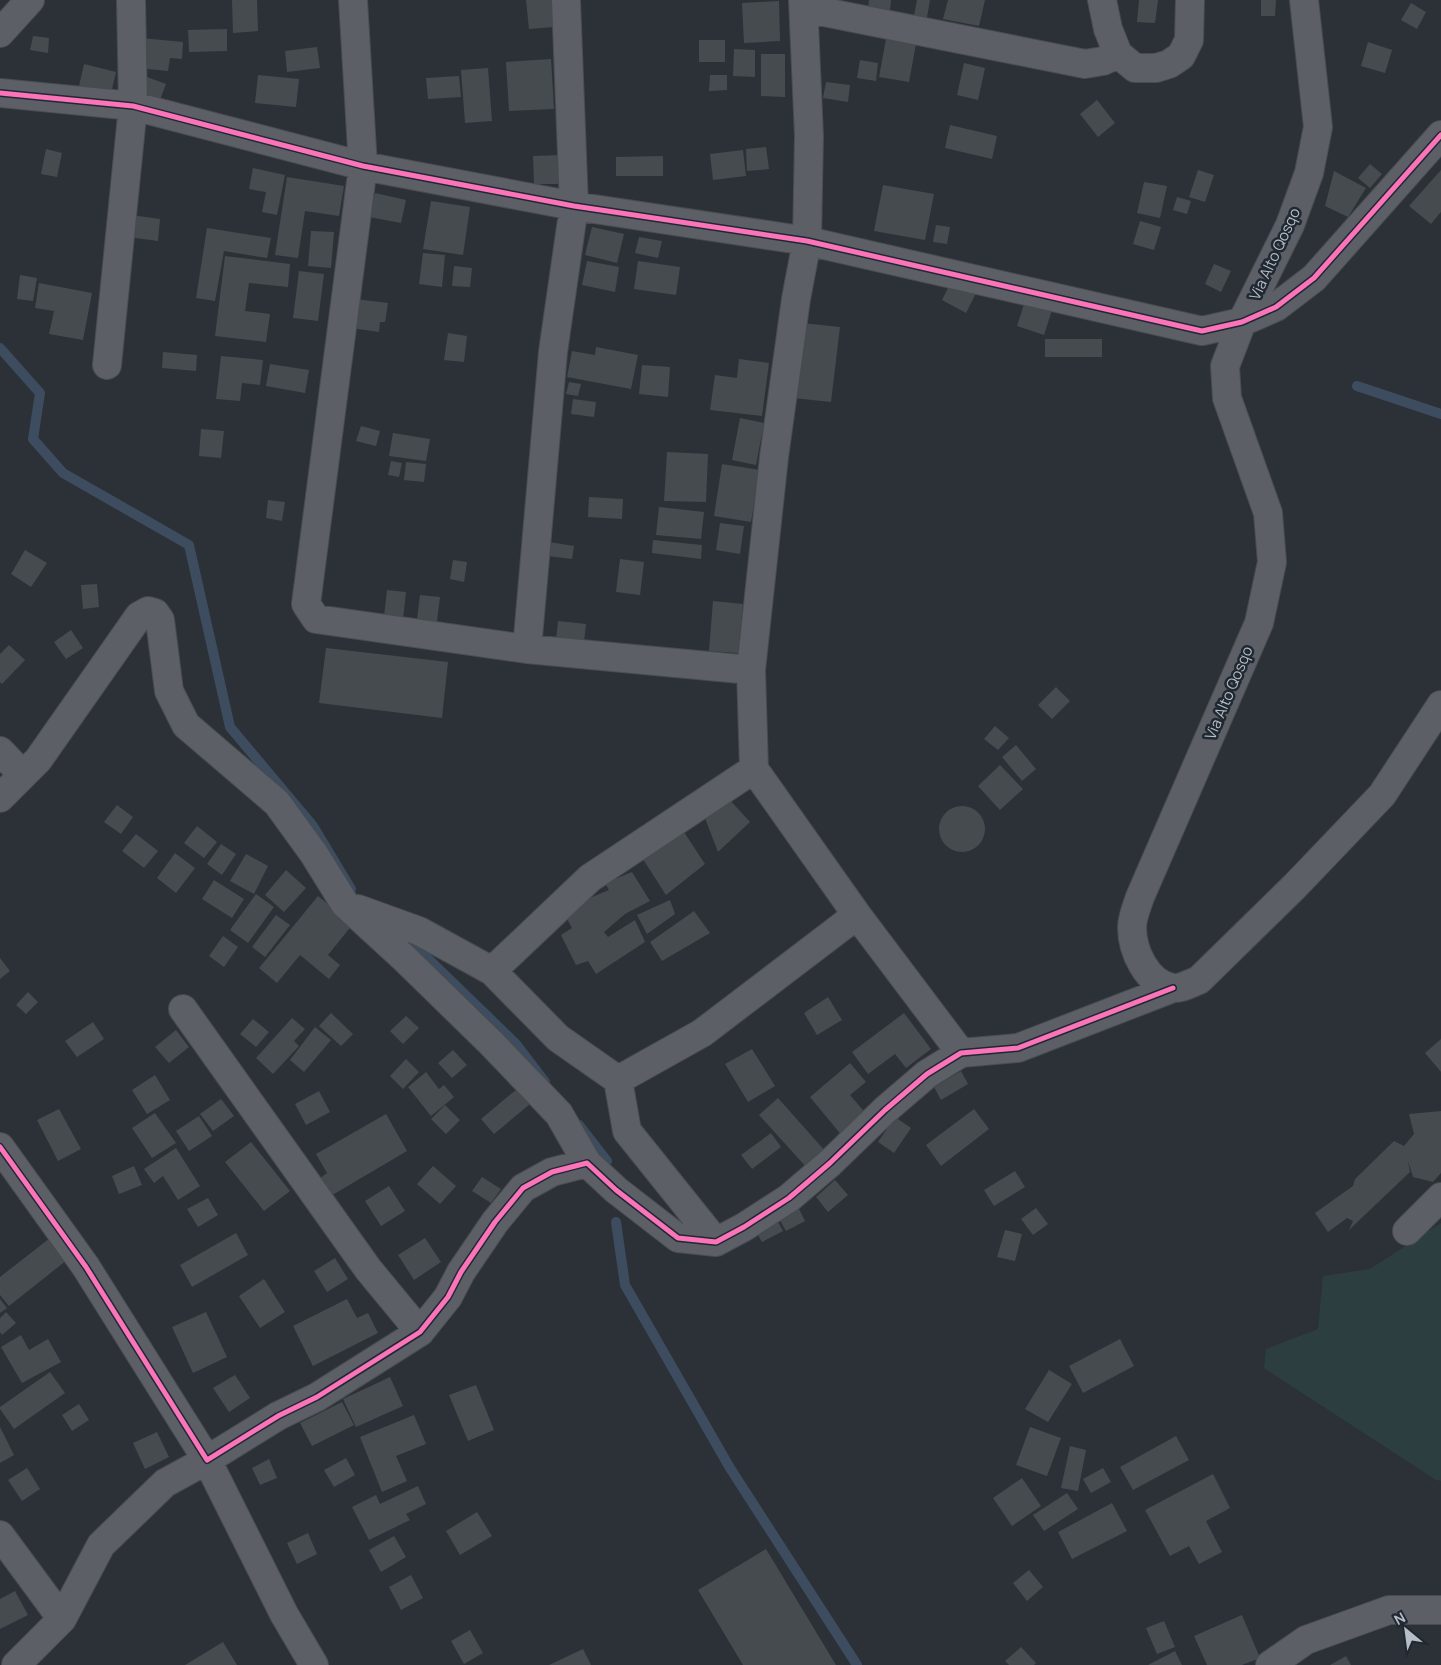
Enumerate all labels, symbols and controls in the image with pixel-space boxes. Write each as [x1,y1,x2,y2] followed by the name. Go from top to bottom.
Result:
[1244,204,1305,303] street label: Via Alto Qosqo
[1199,643,1258,743] street label: Via Alto Qosqo
[1381,1605,1431,1655] north arrow
[1390,1607,1408,1629] text: N

